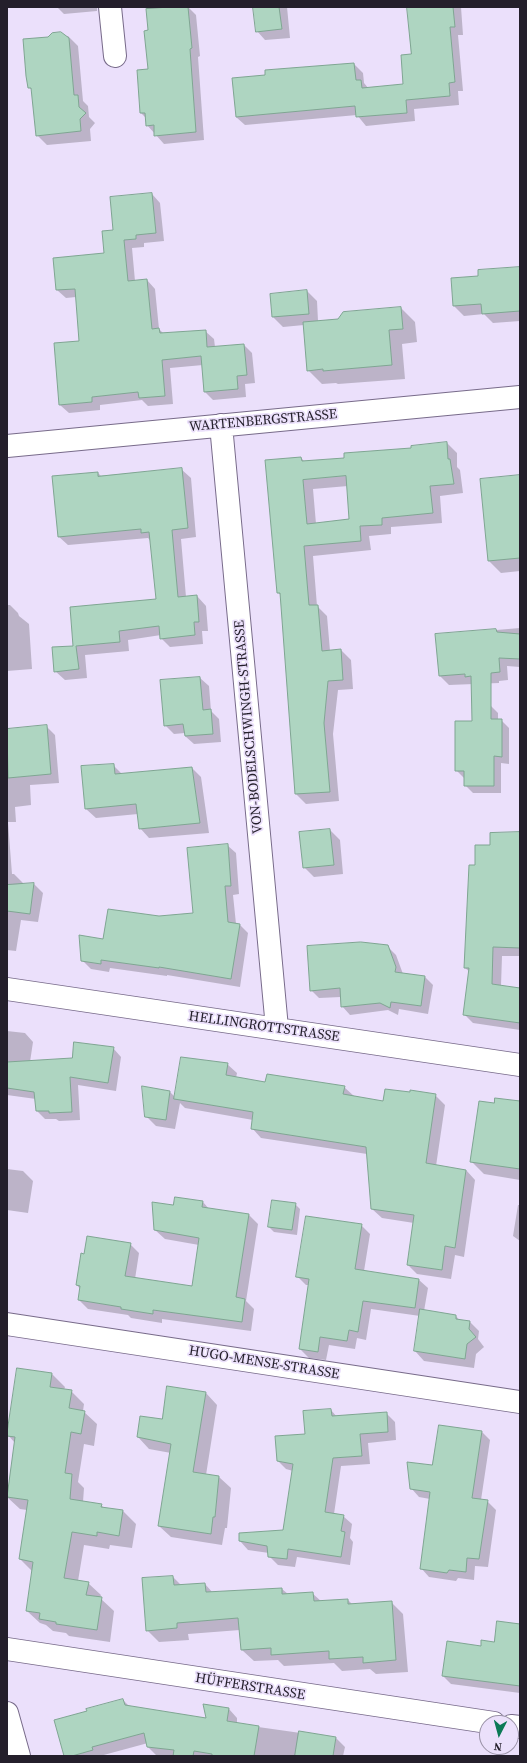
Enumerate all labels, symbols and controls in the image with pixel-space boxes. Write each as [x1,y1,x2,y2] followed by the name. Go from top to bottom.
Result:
[188,406,338,436] street label: WARTENBERGSTRASSE
[231,620,267,834] street label: VON-BODELSCHWINGH-STRASSE
[187,1008,341,1046] street label: HELLINGROTTSTRASSE
[187,1343,341,1383] street label: HUGO-MENSE-STRASSE
[194,1670,306,1704] street label: HÜFFERSTRASSE
[479,1715,519,1755] north arrow
[493,1739,503,1754] text: N

